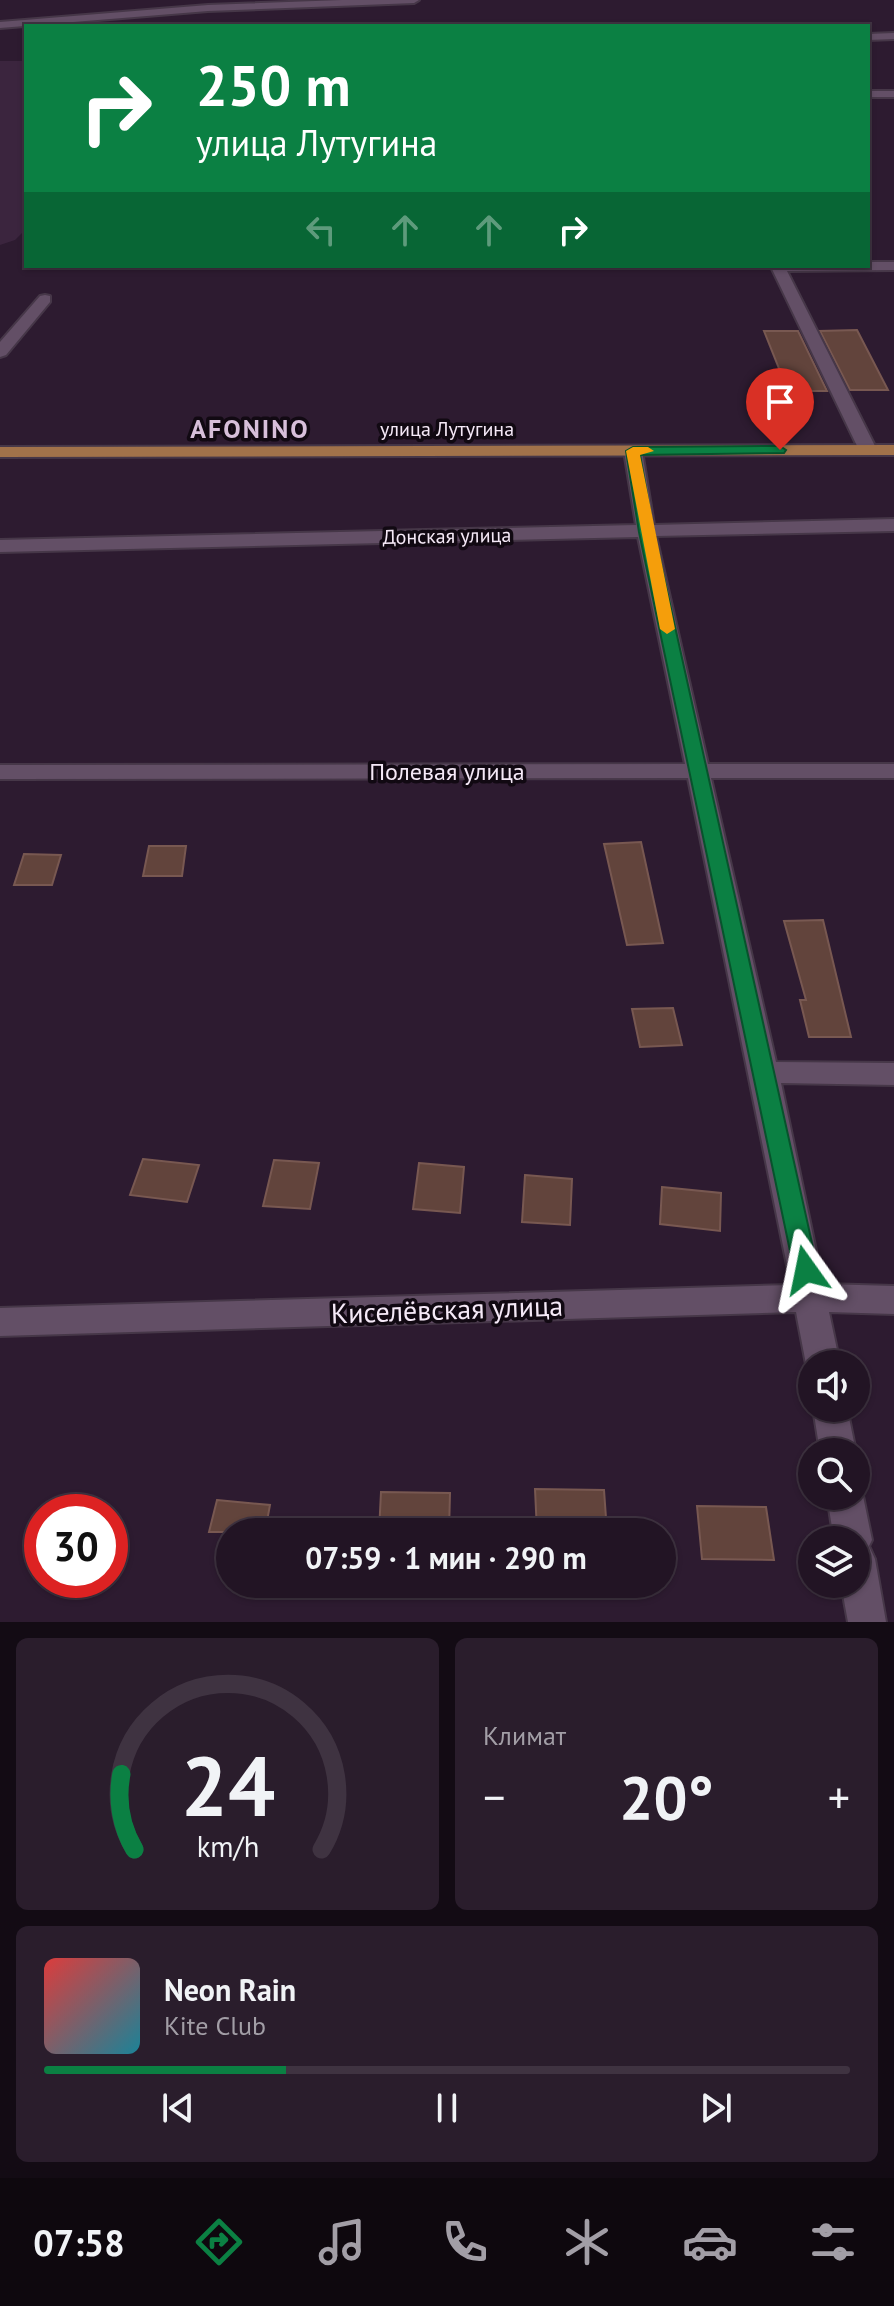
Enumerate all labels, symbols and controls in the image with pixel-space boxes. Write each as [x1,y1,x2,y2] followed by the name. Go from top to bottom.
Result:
[196,49,351,121] text: 250 m
[64,56,168,160] icon: right
[196,119,437,166] text: улица Лутугина
[299,208,343,252] icon: left
[383,208,427,252] icon: ahead
[467,208,511,252] icon: ahead
[551,208,595,252] icon: right
[746,368,814,450] pin
[758,380,802,424] icon: arrive
[190,412,310,445] district label: AFONINO
[380,416,514,442] street label: улица Лутугина
[382,522,512,550] street label: Донская улица
[369,756,525,787] street label: Полевая улица
[764,1228,848,1312] position arrow
[330,1286,564,1332] street label: Киселёвская улица
[798,1350,870,1598] map controls
[798,1350,870,1422] button: sound
[798,1438,870,1510] button: search
[24,1494,128,1598] speed limit sign: 30
[798,1526,870,1598] button: layers
[305,1538,587,1577] text: 07:59 · 1 мин · 290 m
[483,1719,566,1752] text: Климат
[180,1731,275,1839] text: 24
[619,1758,714,1836] text: 20°
[483,1768,505,1825] text: −
[828,1768,850,1825] text: +
[196,1828,259,1865] text: km/h
[164,1970,296,2009] text: Neon Rain
[164,2009,266,2042] text: Kite Club
[156,2086,200,2130] icon: previous
[425,2086,469,2130] icon: pause
[694,2086,738,2130] icon: next
[191,2214,247,2270] icon: directions
[314,2214,370,2270] icon: music
[437,2214,493,2270] icon: phone
[559,2214,615,2270] icon: climate
[682,2214,738,2270] icon: car
[805,2214,861,2270] icon: filters
[33,2219,125,2266] text: 07:58

